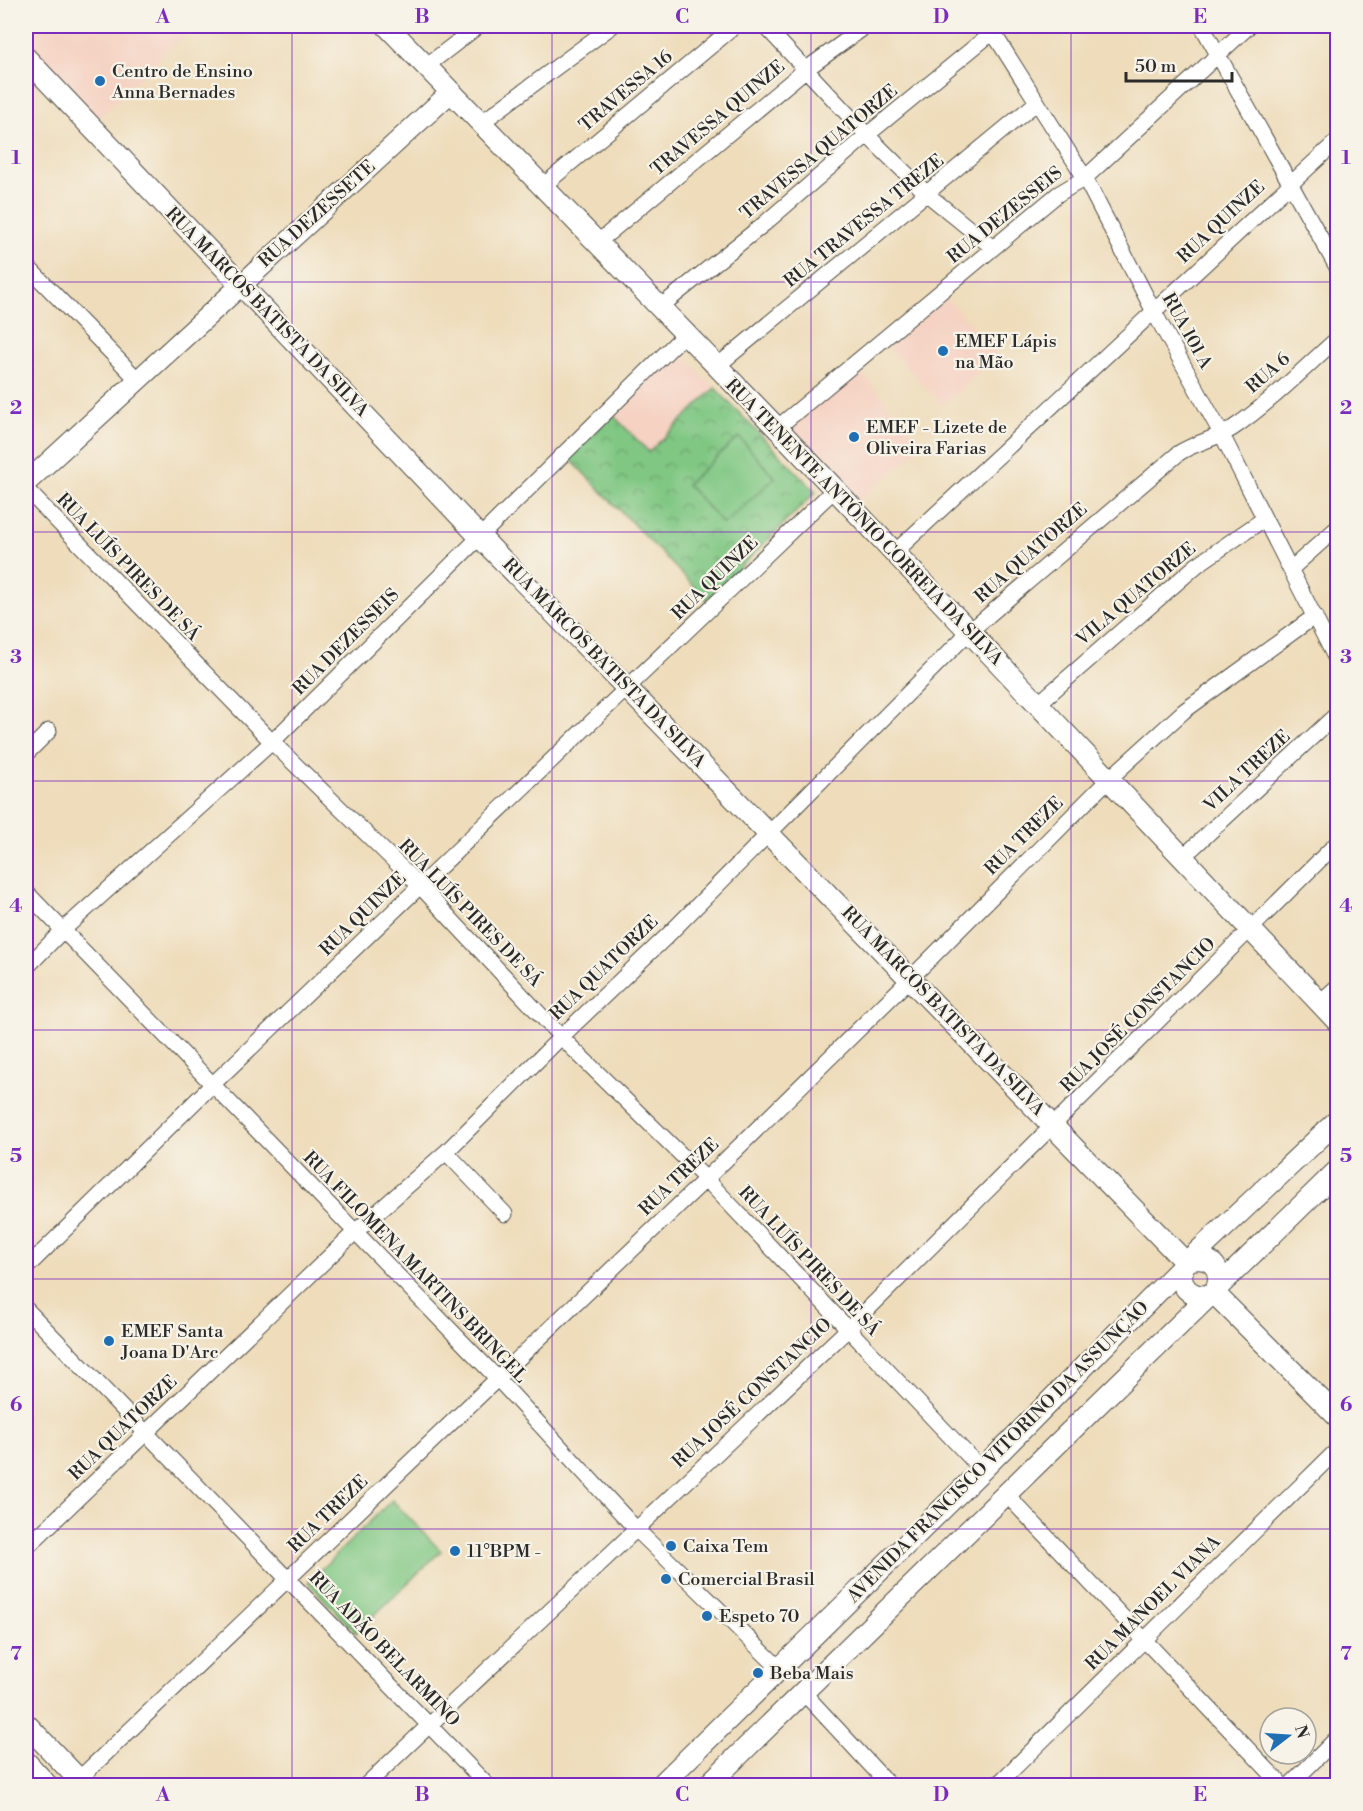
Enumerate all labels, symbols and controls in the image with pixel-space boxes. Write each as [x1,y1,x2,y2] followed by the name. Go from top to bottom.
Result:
[155,5,171,30] text: A
[414,5,430,30] text: B
[675,5,689,30] text: C
[933,5,949,30] text: D
[1193,5,1207,30] text: E
[574,45,678,137] street label: TRAVESSA 16
[1126,45,1232,83] scale bar
[646,55,790,181] street label: TRAVESSA QUINZE
[1135,55,1177,78] text: 50 m
[111,60,253,104] place label: Centro de Ensino Anna Bernades
[93,74,107,88] marker: Centro de Ensino Anna Bernades
[736,79,902,225] street label: TRAVESSA QUATORZE
[11,146,21,171] text: 1
[1341,146,1351,171] text: 1
[779,149,949,293] street label: RUA TRAVESSA TREZE
[254,155,380,273] street label: RUA DEZESSETE
[943,161,1067,269] street label: RUA DEZESSEIS
[1172,176,1270,268] street label: RUA QUINZE
[160,202,374,422] street label: RUA MARCOS BATISTA DA SILVA
[1157,289,1217,373] street label: RUA 101 A
[955,330,1057,374] place label: EMEF Lápis na Mão
[936,344,950,358] marker: EMEF Lápis na Mão
[1241,347,1295,399] street label: RUA 6
[720,374,1008,671] street label: RUA TENENTE ANTÔNIO CORREIA DA SILVA
[10,396,22,421] text: 2
[1340,396,1352,421] text: 2
[866,416,1007,460] place label: EMEF - Lizete de Oliveira Farias
[847,430,861,444] marker: EMEF - Lizete de Oliveira Farias
[51,488,205,646] street label: RUA LUÍS PIRES DE SÁ
[970,498,1092,608] street label: RUA QUATORZE
[667,531,763,625] street label: RUA QUINZE
[1071,537,1201,652] street label: VILA QUATORZE
[497,553,711,773] street label: RUA MARCOS BATISTA DA SILVA
[288,584,404,700] street label: RUA DEZESSEIS
[10,645,22,670] text: 3
[1340,645,1352,670] text: 3
[1198,725,1295,818] street label: VILA TREZE
[980,792,1068,880] street label: RUA TREZE
[393,834,547,992] street label: RUA LUÍS PIRES DE SÁ
[315,867,411,961] street label: RUA QUINZE
[9,894,23,919] text: 4
[1339,894,1353,919] text: 4
[836,901,1050,1121] street label: RUA MARCOS BATISTA DA SILVA
[545,910,663,1026] street label: RUA QUATORZE
[1056,933,1220,1097] street label: RUA JOSÉ CONSTANCIO
[634,1133,724,1221] street label: RUA TREZE
[10,1144,22,1169] text: 5
[1340,1144,1352,1169] text: 5
[298,1146,532,1388] street label: RUA FILOMENA MARTINS BRINGEL
[733,1181,885,1341] street label: RUA LUÍS PIRES DE SÁ
[841,1296,1154,1608] street label: AVENIDA FRANCISCO VITORINO DA ASSUNÇÃO
[667,1313,837,1473] street label: RUA JOSÉ CONSTANCIO
[120,1320,224,1364] place label: EMEF Santa Joana D'Arc
[102,1334,116,1348] marker: EMEF Santa Joana D'Arc
[64,1370,182,1486] street label: RUA QUATORZE
[10,1393,23,1418] text: 6
[1340,1393,1353,1418] text: 6
[283,1470,373,1558] street label: RUA TREZE
[1081,1530,1226,1675] street label: RUA MANOEL VIANA
[683,1535,769,1558] place label: Caixa Tem
[664,1539,678,1553] marker: Caixa Tem
[467,1540,541,1563] place label: 11°BPM -
[448,1544,462,1558] marker: 11°BPM -
[304,1566,465,1732] street label: RUA ADÃO BELARMINO
[678,1568,815,1591] place label: Comercial Brasil
[659,1572,673,1586] marker: Comercial Brasil
[719,1605,799,1628] place label: Espeto 70
[700,1609,714,1623] marker: Espeto 70
[10,1642,22,1667] text: 7
[1340,1642,1352,1667] text: 7
[769,1662,854,1685] place label: Beba Mais
[751,1666,765,1680] marker: Beba Mais
[1258,1706,1318,1766] north arrow
[1290,1723,1313,1741] text: N
[155,1783,171,1808] text: A
[414,1783,430,1808] text: B
[675,1783,689,1808] text: C
[933,1783,949,1808] text: D
[1193,1783,1207,1808] text: E

